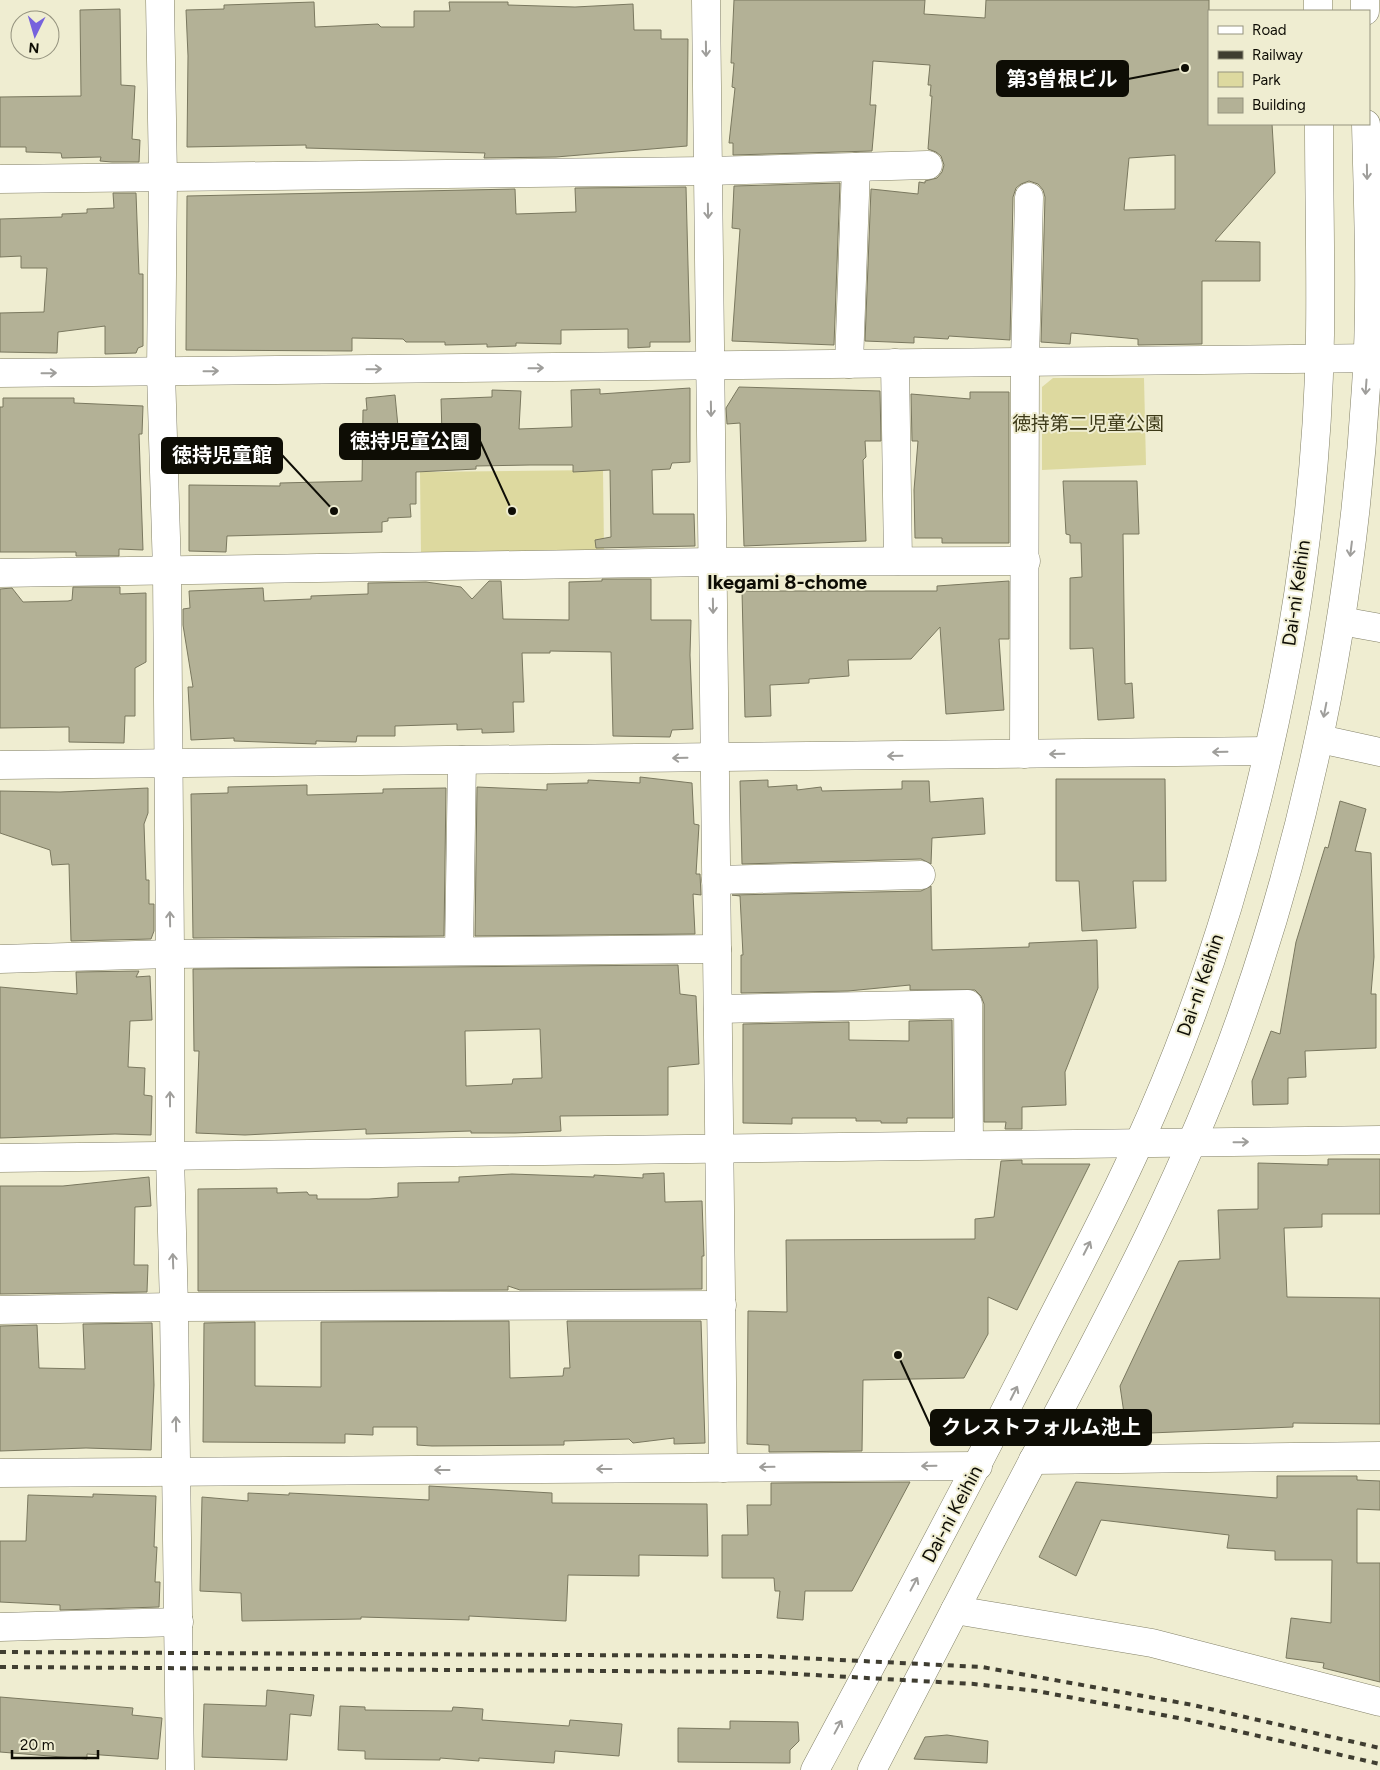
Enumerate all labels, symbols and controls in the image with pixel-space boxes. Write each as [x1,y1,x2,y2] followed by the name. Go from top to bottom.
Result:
[10,10,60,60] north arrow
[1208,10,1370,125] legend
[1252,21,1287,39] text: Road
[28,39,40,56] text: N
[701,40,711,56] one-way arrow
[1252,46,1303,64] text: Railway
[997,61,1128,96] callout: 第3曽根ビル
[1006,67,1118,91] text: 第3曽根ビル
[1252,71,1281,89] text: Park
[1252,96,1306,114] text: Building
[1362,164,1372,180] one-way arrow
[703,202,713,219] one-way arrow
[528,363,544,373] one-way arrow
[365,364,381,374] one-way arrow
[202,366,219,376] one-way arrow
[40,368,56,378] one-way arrow
[1362,379,1371,395] one-way arrow
[706,400,716,416] one-way arrow
[1012,412,1164,435] park label: 徳持第二児童公園
[340,424,480,459] callout: 徳持児童公園
[350,429,470,453] text: 徳持児童公園
[162,438,282,473] callout: 徳持児童館
[172,443,272,467] text: 徳持児童館
[1277,539,1315,647] street label: Dai-ni Keihin
[1346,541,1356,557] one-way arrow
[707,570,867,594] district label: Ikegami 8-chome
[708,598,718,614] one-way arrow
[1320,701,1330,717] one-way arrow
[1212,747,1228,757] one-way arrow
[1049,749,1066,759] one-way arrow
[887,751,903,760] one-way arrow
[672,753,688,763] one-way arrow
[165,911,175,927] one-way arrow
[1172,931,1228,1039] street label: Dai-ni Keihin
[165,1091,175,1107] one-way arrow
[1232,1137,1249,1147] one-way arrow
[1083,1241,1092,1256] one-way arrow
[168,1253,178,1270] one-way arrow
[1009,1386,1019,1401] one-way arrow
[931,1410,1151,1445] callout: クレストフォルム池上
[941,1415,1141,1439] text: クレストフォルム池上
[171,1416,181,1432] one-way arrow
[921,1461,938,1471] one-way arrow
[759,1462,775,1472] one-way arrow
[917,1462,987,1566] street label: Dai-ni Keihin
[596,1464,612,1474] one-way arrow
[434,1465,450,1475] one-way arrow
[910,1577,920,1592] one-way arrow
[834,1720,843,1735] one-way arrow
[12,1728,99,1760] scale bar
[20,1736,54,1754] text: 20 m

